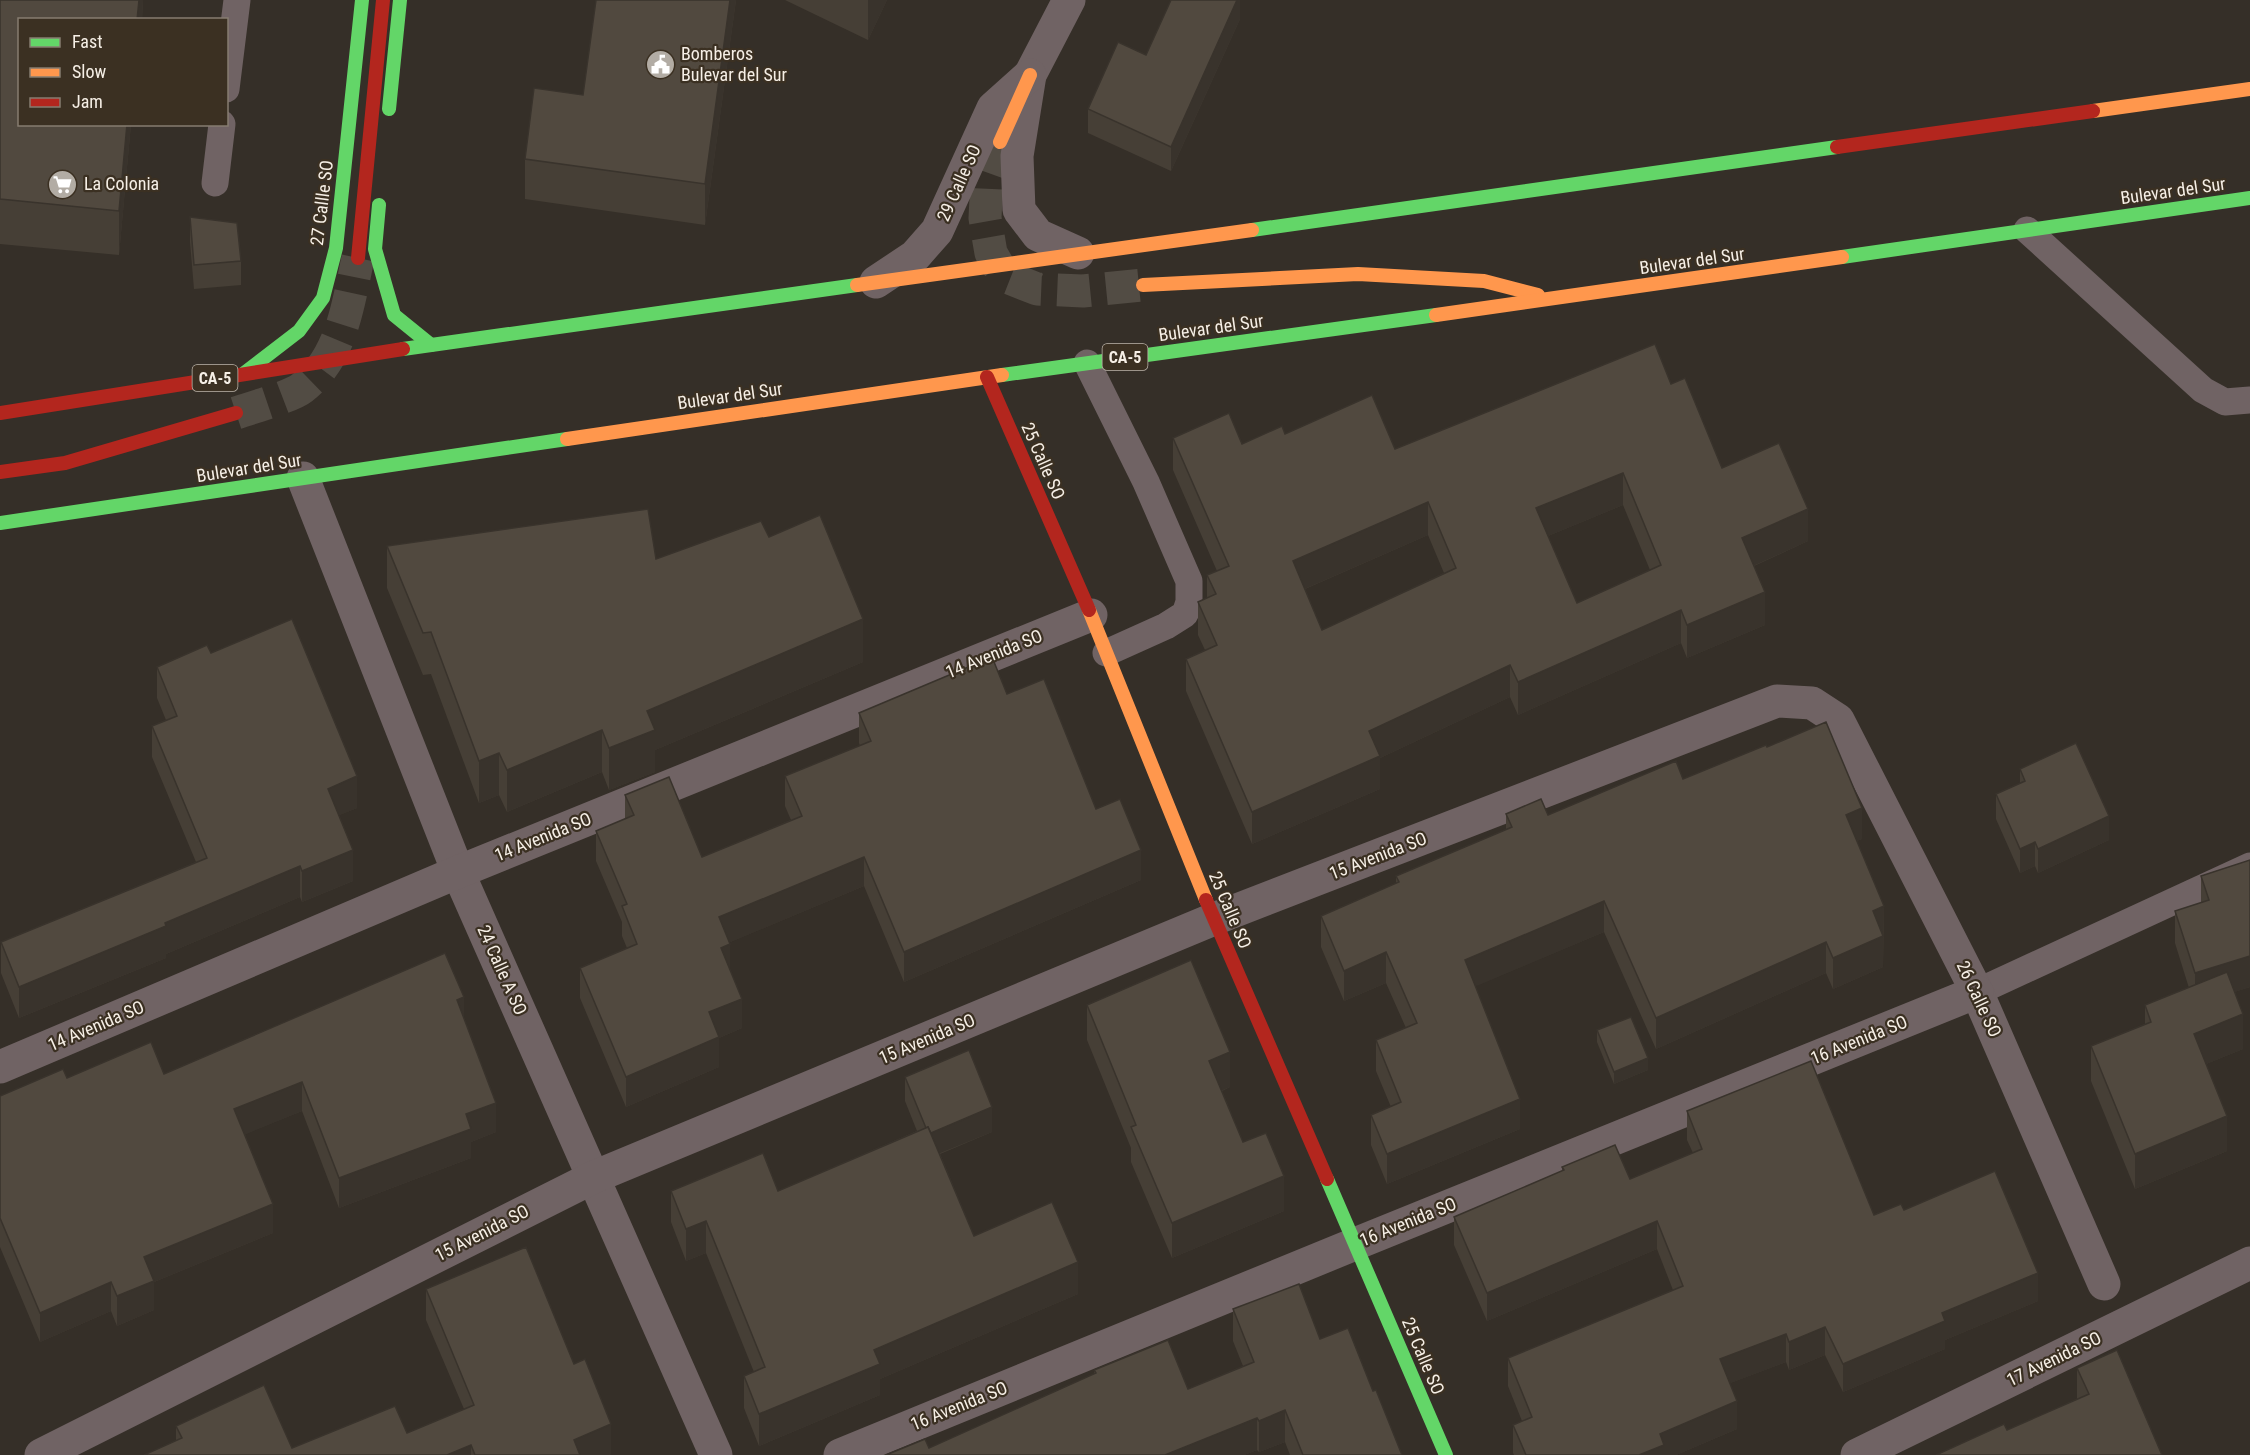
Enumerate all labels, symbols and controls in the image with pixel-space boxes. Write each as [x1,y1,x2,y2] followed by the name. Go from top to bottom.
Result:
[18,18,228,126] legend
[72,31,103,52] text: Fast
[681,43,787,85] place label: Bomberos Bulevar del Sur
[644,48,676,80] public building icon: Bomberos Bulevar del Sur
[72,61,107,82] text: Slow
[72,91,103,112] text: Jam
[932,141,985,224] street label: 29 Calle SO
[306,159,337,247] street label: 27 Callle SO
[47,168,79,200] supermarket icon: La Colonia
[84,173,159,194] place label: La Colonia
[2119,173,2227,208] street label: Bulevar del Sur
[1638,243,1746,278] street label: Bulevar del Sur
[1157,310,1265,345] street label: Bulevar del Sur
[1102,344,1148,370] road number: CA-5
[192,365,238,391] road number: CA-5
[676,378,784,413] street label: Bulevar del Sur
[1017,419,1070,502] street label: 25 Calle SO
[195,449,303,486] street label: Bulevar del Sur
[942,625,1045,682] street label: 14 Avenida SO
[491,808,594,865] street label: 14 Avenida SO
[1326,827,1429,884] street label: 15 Avenida SO
[1205,868,1256,952] street label: 25 Calle SO
[473,922,532,1018] street label: 24 Calle A SO
[1953,957,2006,1040] street label: 26 Calle SO
[44,996,147,1055] street label: 14 Avenida SO
[875,1009,978,1068] street label: 15 Avenida SO
[1807,1011,1910,1068] street label: 16 Avenida SO
[1356,1193,1459,1250] street label: 16 Avenida SO
[431,1200,532,1265] street label: 15 Avenida SO
[1398,1314,1449,1398] street label: 25 Calle SO
[2003,1327,2104,1390] street label: 17 Avenida SO
[907,1377,1010,1434] street label: 16 Avenida SO

